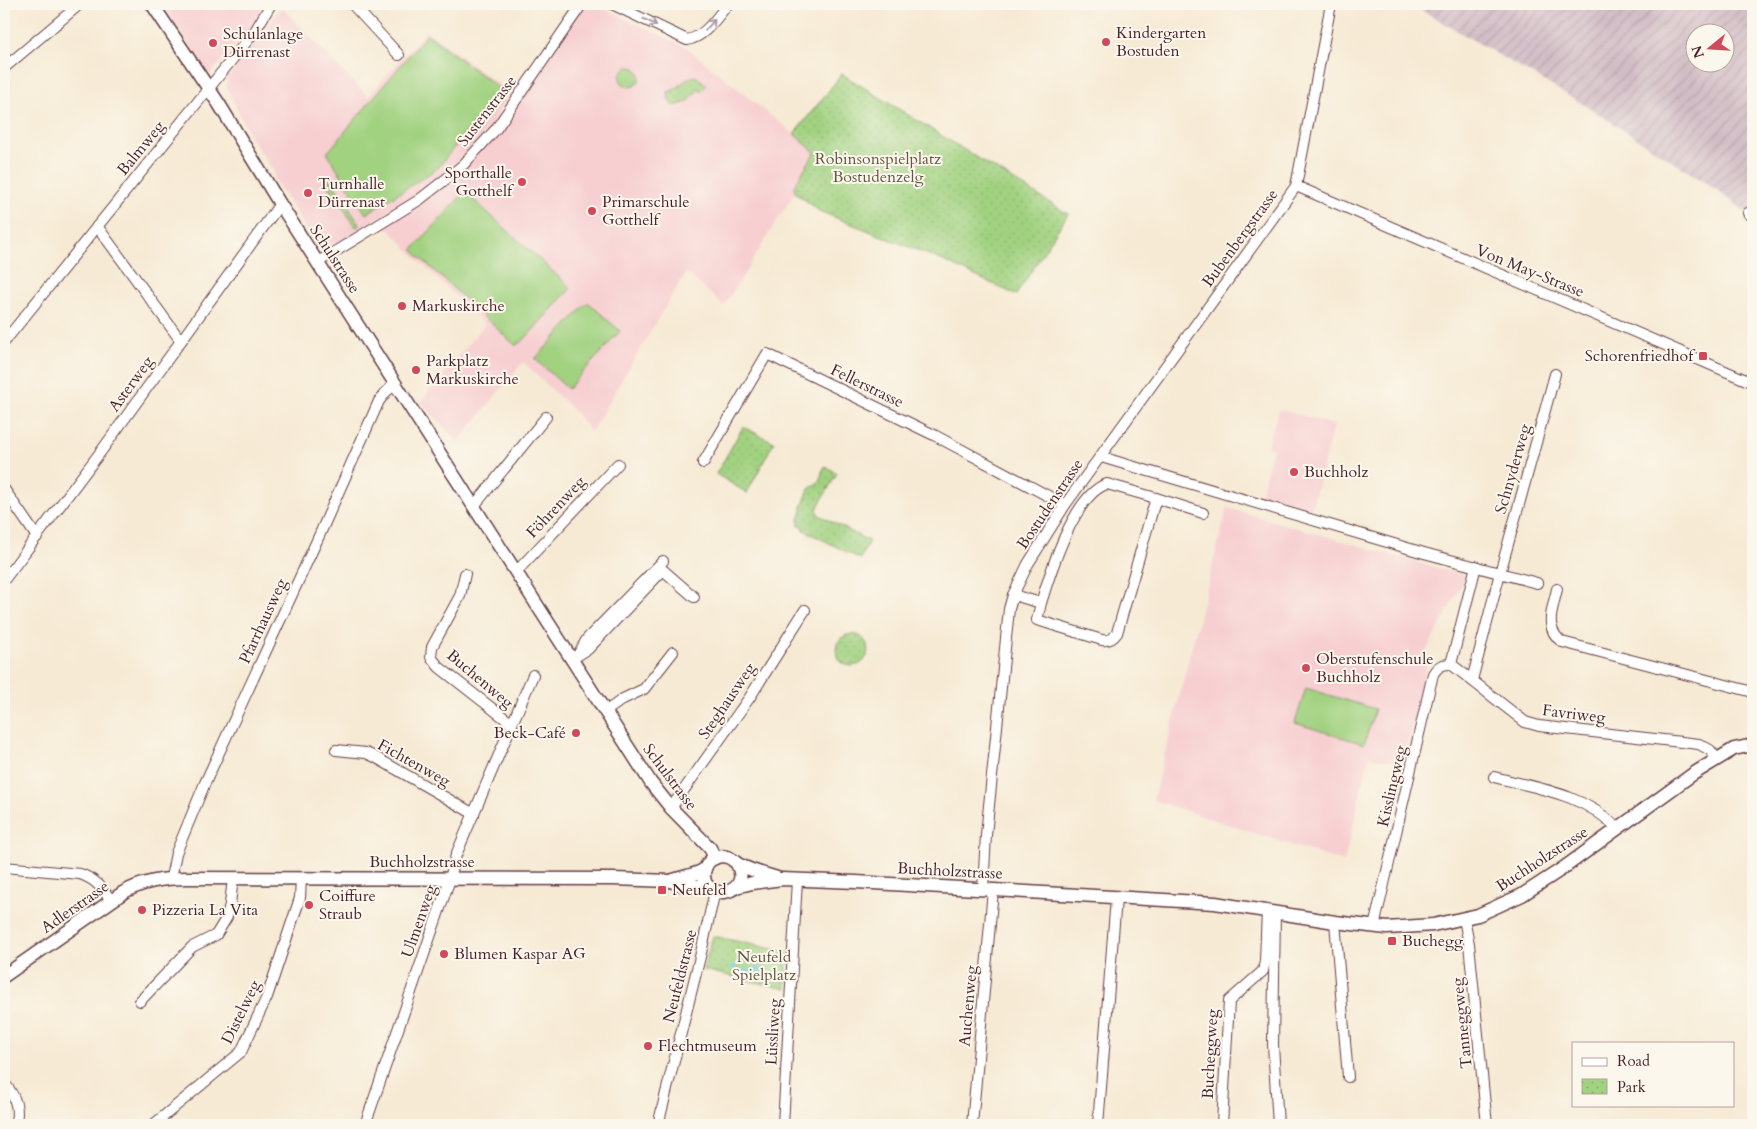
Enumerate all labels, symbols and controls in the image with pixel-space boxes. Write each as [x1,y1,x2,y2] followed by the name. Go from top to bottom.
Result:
[642,17,657,27] one-way arrow
[704,19,715,32] one-way arrow
[1116,22,1206,62] place label: Kindergarten Bostuden
[1684,22,1734,72] north arrow
[223,23,303,63] place label: Schulanlage Dürrenast
[1100,36,1112,48] marker: Kindergarten Bostuden
[207,37,219,49] marker: Schulanlage Dürrenast
[1687,43,1709,61] text: N
[452,71,522,151] street label: Sustenstrasse
[112,116,170,180] street label: Balmweg
[815,148,941,188] park label: Robinsonspielplatz Bostudenzelg
[445,162,515,202] place label: Sporthalle Gotthelf
[318,173,385,213] place label: Turnhalle Dürrenast
[516,176,528,188] marker: Sporthalle Gotthelf
[1197,184,1283,292] street label: Bubenbergstrasse
[302,187,314,199] marker: Turnhalle Dürrenast
[602,191,690,231] place label: Primarschule Gotthelf
[586,205,598,217] marker: Primarschule Gotthelf
[305,220,365,298] street label: Schulstrasse
[1472,239,1588,303] street label: Von May-Strasse
[412,295,505,317] place label: Markuskirche
[396,300,408,312] marker: Markuskirche
[1585,345,1696,367] place label: Schorenfriedhof
[426,350,519,390] place label: Parkplatz Markuskirche
[1697,350,1709,362] marker: Schorenfriedhof
[103,352,159,416] street label: Asterweg
[827,359,907,413] street label: Fellerstrasse
[410,364,422,376] marker: Parkplatz Markuskirche
[1490,422,1536,516] street label: Schnyderweg
[1012,454,1088,554] street label: Bostudenstrasse
[1304,461,1368,483] place label: Buchholz
[1288,466,1300,478] marker: Buchholz
[521,471,591,543] street label: Föhrenweg
[234,575,292,667] street label: Pfarrhausweg
[442,644,518,714] street label: Buchenweg
[1316,648,1433,688] place label: Oberstufenschule Buchholz
[693,658,761,744] street label: Steghausweg
[1300,662,1312,674] marker: Oberstufenschule Buchholz
[1541,699,1607,729] street label: Favriweg
[494,722,566,744] place label: Beck-Café
[570,727,582,739] marker: Beck-Café
[374,734,454,792] street label: Fichtenweg
[638,739,702,815] street label: Schulstrasse
[1372,743,1412,829] street label: Kisslingweg
[1492,821,1592,897] street label: Buchholzstrasse
[369,851,475,873] street label: Buchholzstrasse
[897,857,1003,885] street label: Buchholzstrasse
[37,876,113,938] street label: Adlerstrasse
[672,879,727,901] place label: Neufeld
[396,881,442,961] street label: Ulmenweg
[656,884,668,896] marker: Neufeld
[319,885,376,925] place label: Coiffure Straub
[152,899,258,921] place label: Pizzeria La Vita
[303,899,315,911] marker: Coiffure Straub
[136,904,148,916] marker: Pizzeria La Vita
[658,927,702,1025] street label: Neufeldstrasse
[1402,930,1463,952] place label: Buchegg
[1386,935,1398,947] marker: Buchegg
[454,943,586,965] place label: Blumen Kaspar AG
[732,946,796,986] park label: Neufeld Spielplatz
[438,948,450,960] marker: Blumen Kaspar AG
[953,964,983,1048] street label: Auchenweg
[216,976,266,1048] street label: Distelweg
[1446,977,1478,1069] street label: Tanneggweg
[760,998,786,1066] street label: Lüssliweg
[1197,1008,1223,1100] street label: Bucheggweg
[658,1035,757,1057] place label: Flechtmuseum
[642,1040,654,1052] marker: Flechtmuseum
[1572,1042,1734,1106] legend
[1617,1051,1650,1071] text: Road
[1617,1077,1646,1097] text: Park

